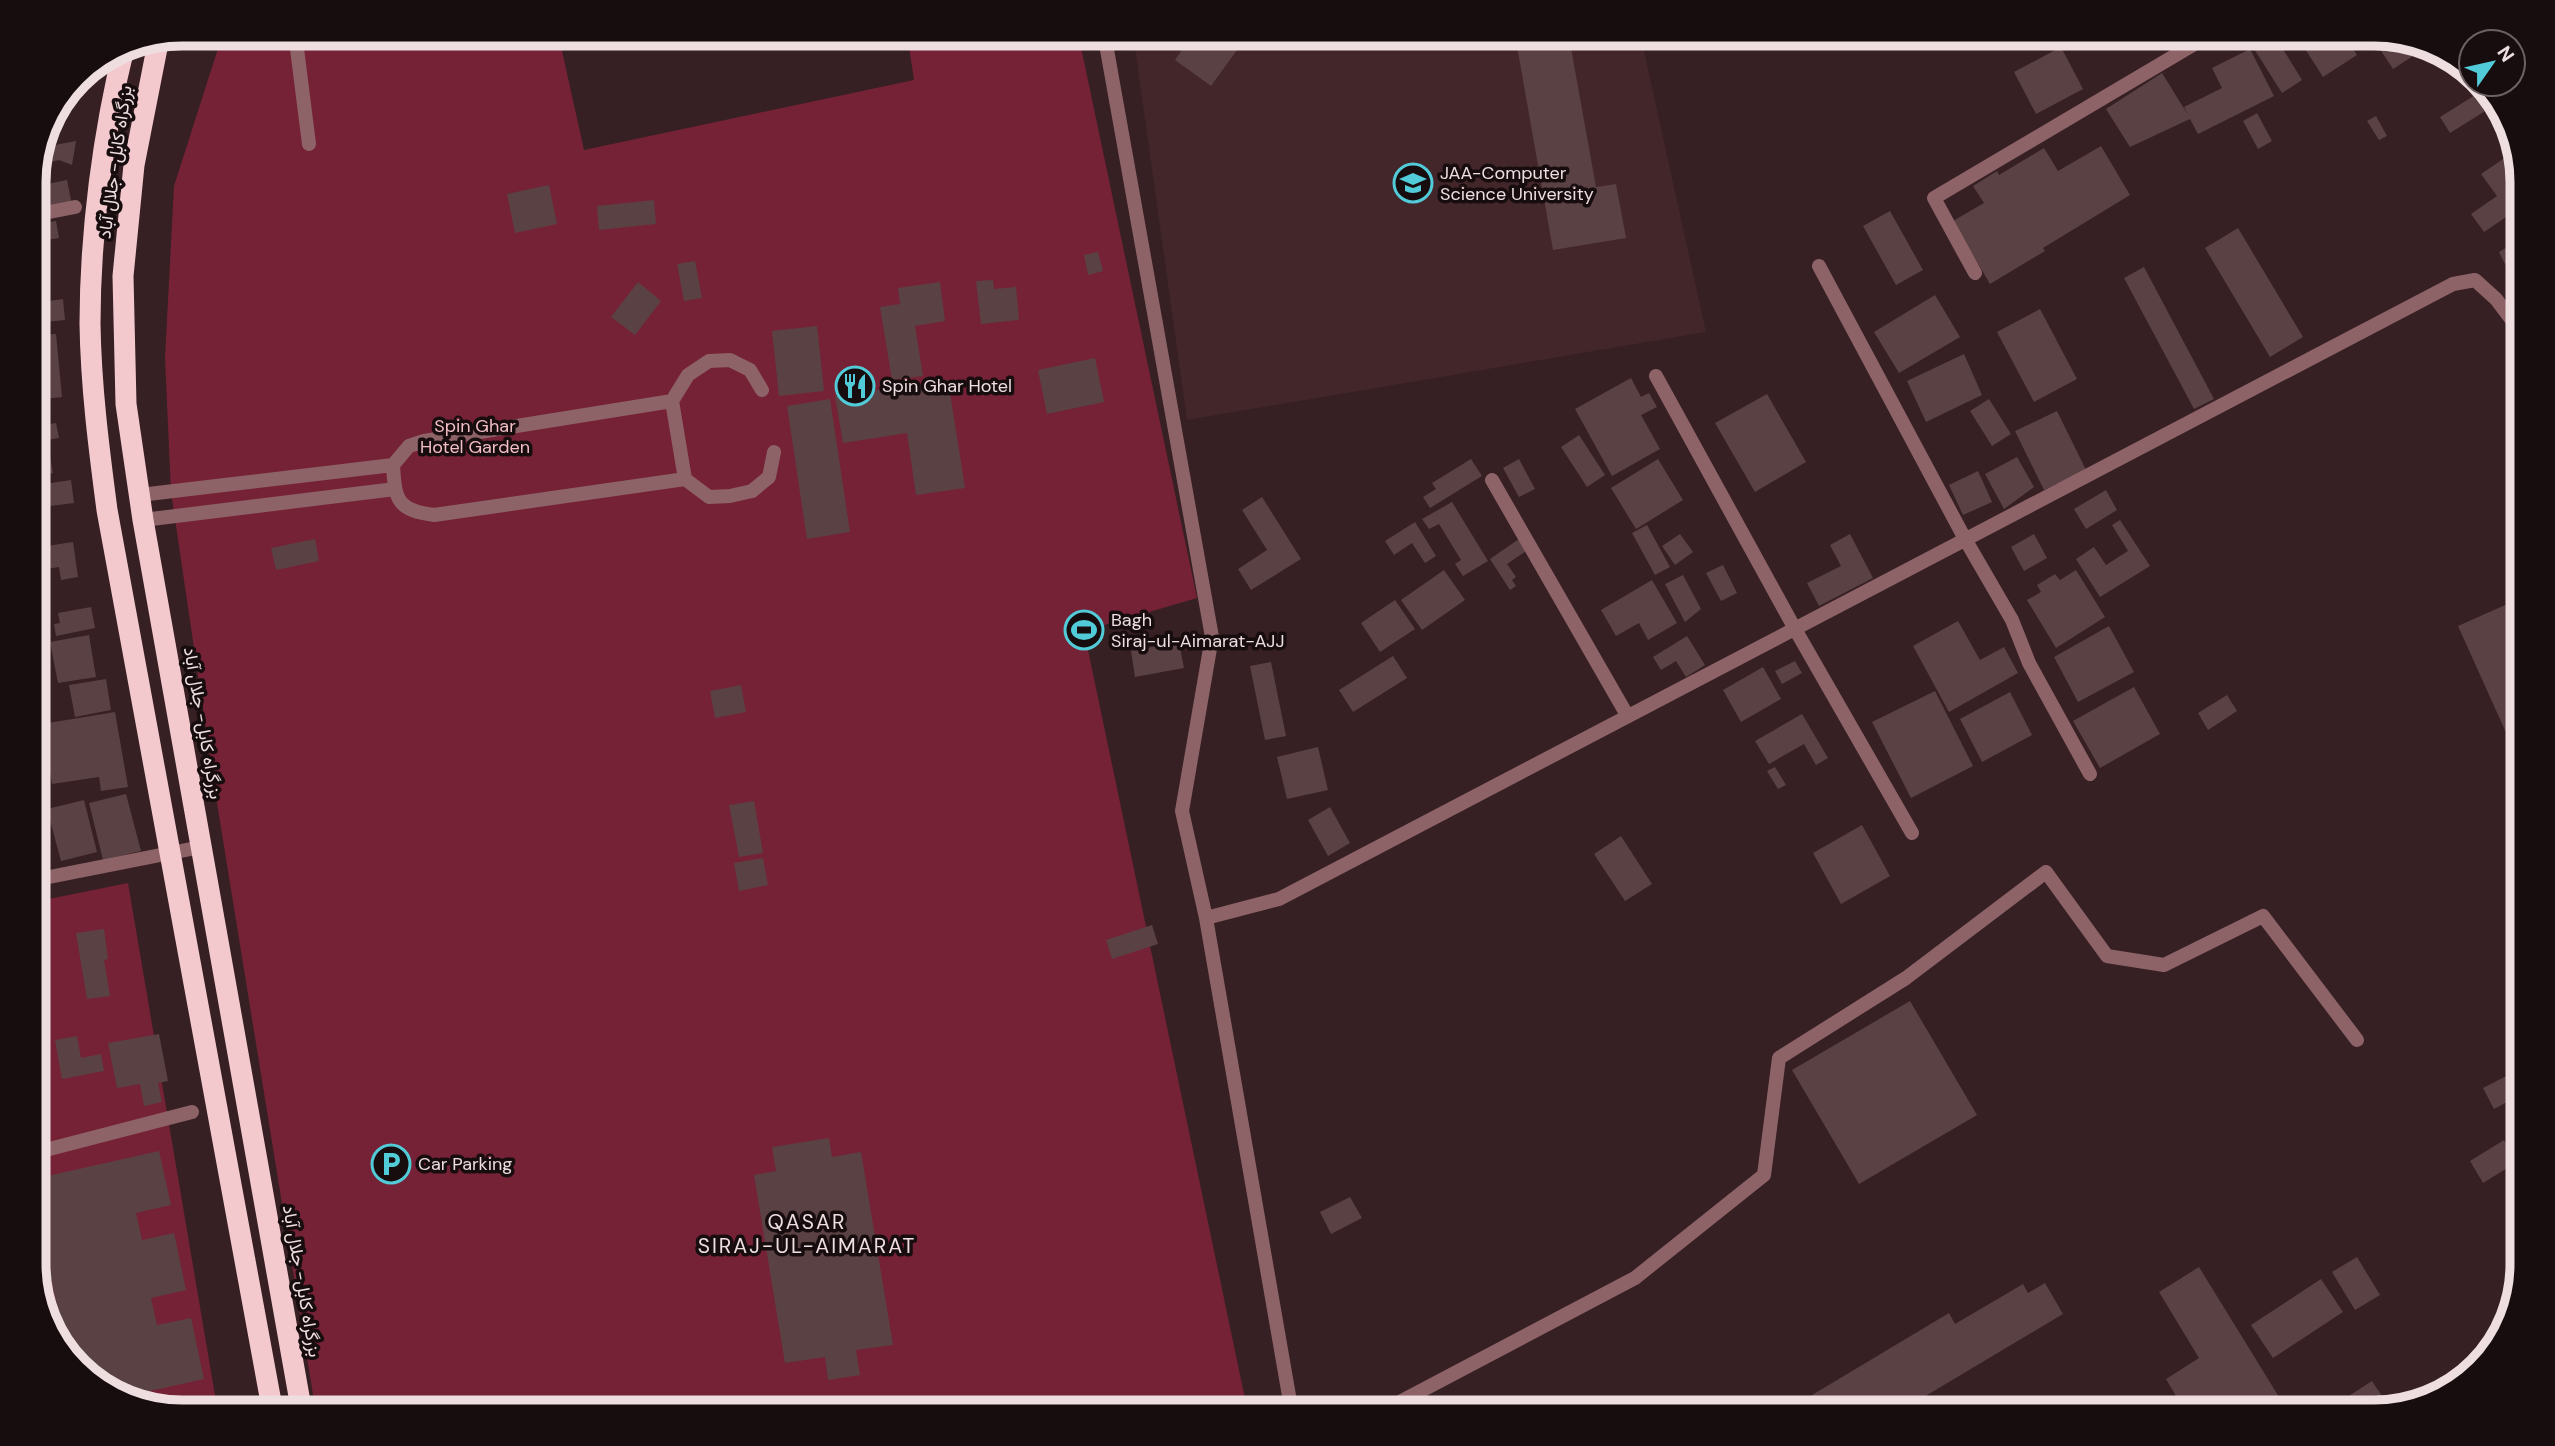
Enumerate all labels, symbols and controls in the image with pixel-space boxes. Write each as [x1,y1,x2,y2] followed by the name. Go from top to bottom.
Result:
[2457,28,2527,98] north arrow
[2491,41,2520,67] text: N
[92,84,138,240] street label: بزرگراه کابل- جلال آباد
[1440,161,1594,206] place label: JAA-Computer Science University
[1392,162,1434,204] school or university icon: JAA-Computer Science University
[834,365,876,407] restaurant icon: Spin Ghar Hotel
[882,374,1012,398] place label: Spin Ghar Hotel
[420,414,530,459] park label: Spin Ghar Hotel Garden
[1111,608,1284,653] place label: Bagh Siraj-ul-Aimarat-AJJ
[1063,609,1105,651] sports icon: Bagh Siraj-ul-Aimarat-AJJ
[178,645,228,801] street label: بزرگراه کابل- جلال آباد
[370,1143,412,1185] parking icon: Car Parking
[418,1152,512,1176] place label: Car Parking
[277,1203,327,1359] street label: بزرگراه کابل- جلال آباد
[698,1208,916,1260] district label: QASAR SIRAJ-UL-AIMARAT

